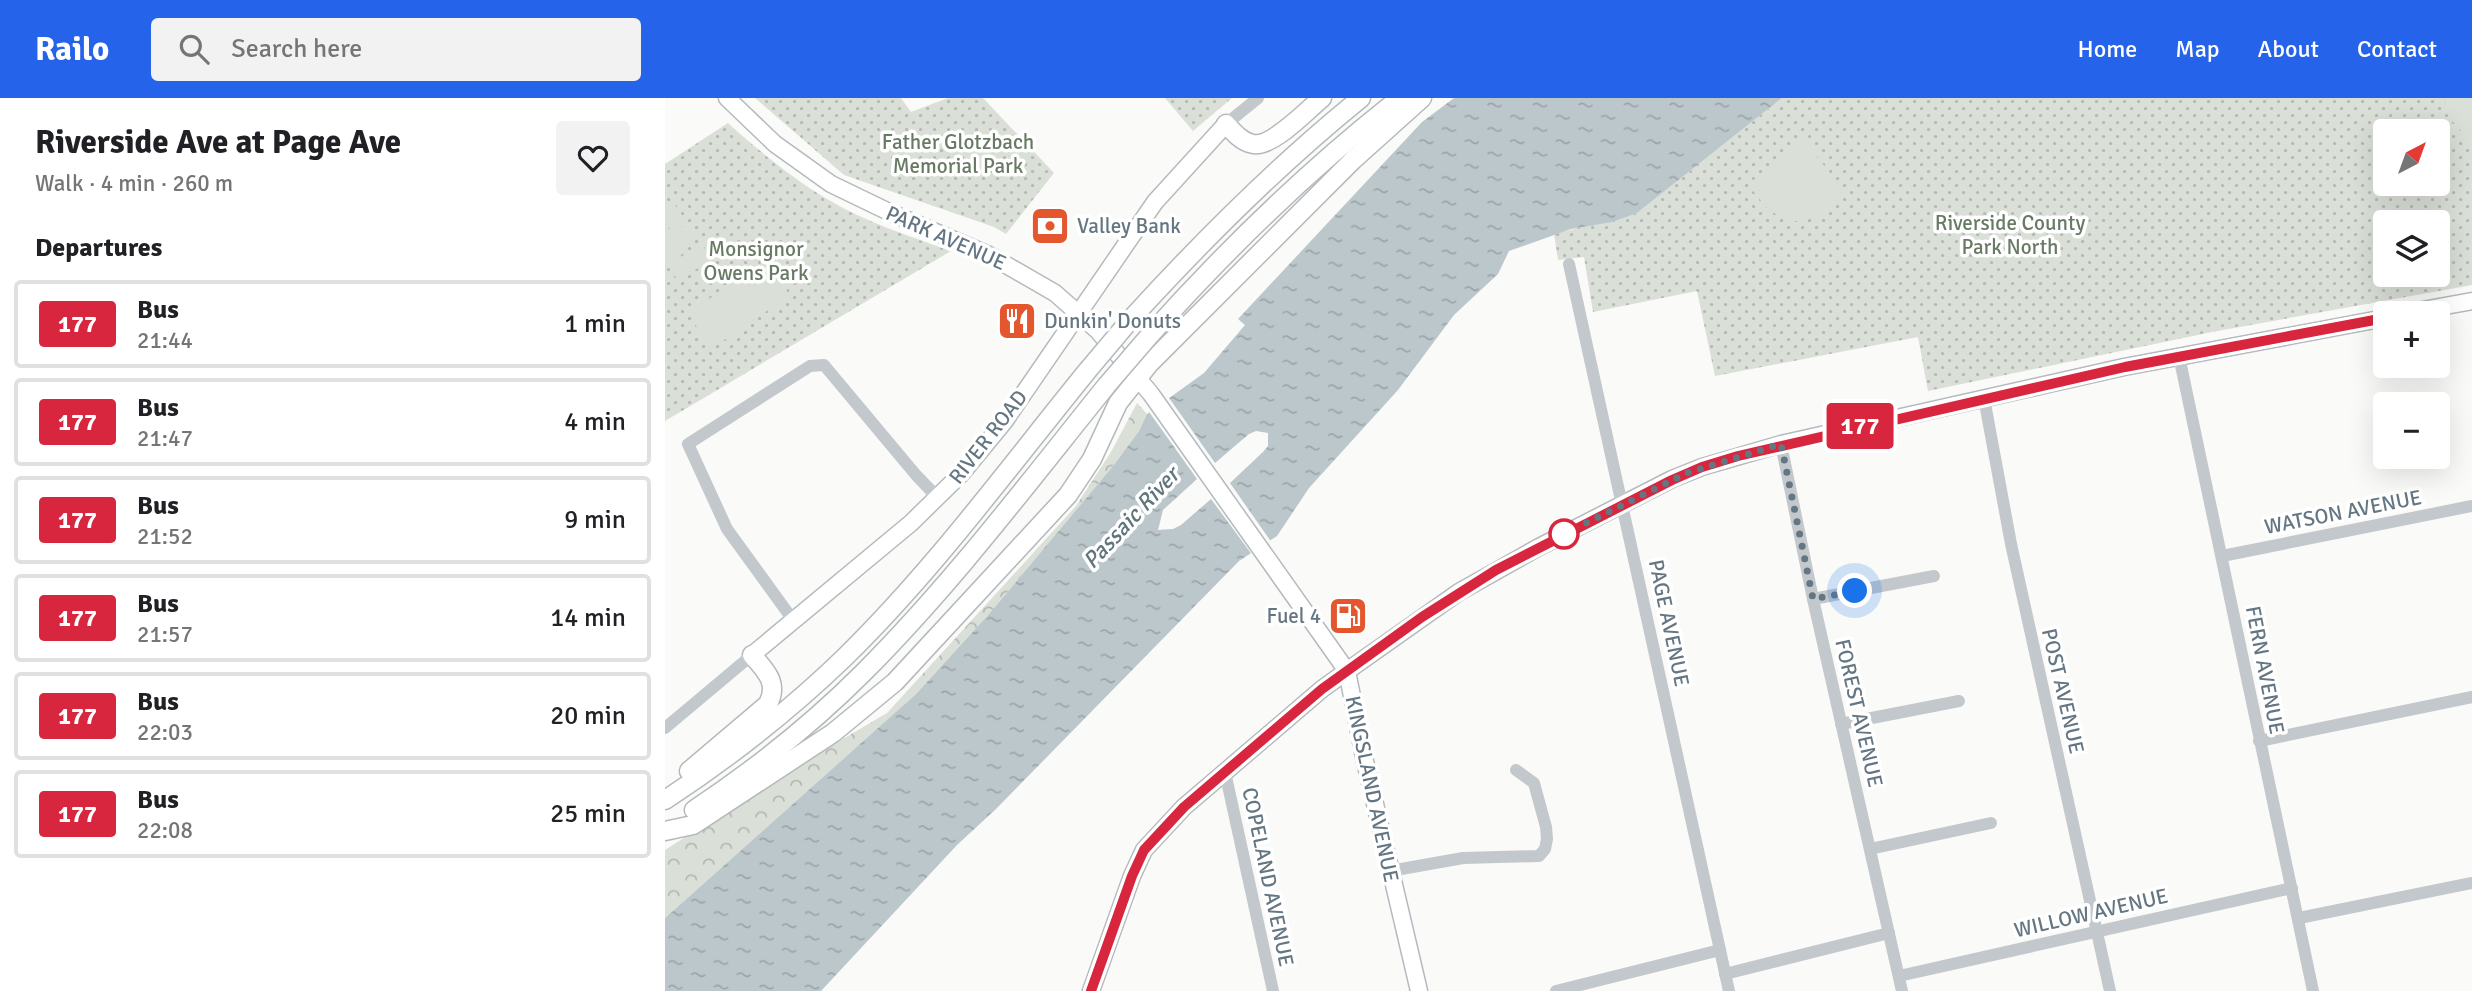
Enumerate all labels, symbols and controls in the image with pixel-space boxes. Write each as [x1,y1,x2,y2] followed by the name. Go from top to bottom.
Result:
[151,18,641,81] search box
[35,29,109,70] text: Railo
[175,30,213,68] icon: search
[231,33,362,65] text: Search here
[2077,34,2137,64] text: Home
[2175,34,2220,64] text: Map
[2258,34,2319,64] text: About
[2357,34,2437,64] text: Contact
[2373,119,2450,196] north arrow
[2373,119,2450,469] map controls
[556,121,630,195] button: heart
[35,122,401,163] text: Riverside Ave at Page Ave
[882,129,1034,179] park label: Father Glotzbach Memorial Park
[35,169,233,198] text: Walk · 4 min · 260 m
[882,200,1010,276] street label: PARK AVENUE
[1029,205,1071,247] bank icon: Valley Bank
[1935,210,2085,260] park label: Riverside County Park North
[2373,210,2450,287] button: layers
[1077,213,1181,239] place label: Valley Bank
[35,232,162,264] text: Departures
[704,236,809,286] park label: Monsignor Owens Park
[137,294,179,326] text: Bus
[996,300,1038,342] restaurant icon: Dunkin' Donuts
[2373,301,2450,378] button: +
[564,308,626,340] text: 1 min
[1044,308,1181,334] place label: Dunkin' Donuts
[58,309,97,339] text: 177
[137,326,193,355] text: 21:44
[943,385,1033,489] street label: RIVER ROAD
[137,392,179,424] text: Bus
[2373,392,2450,469] button: −
[1820,403,1900,449] line badge: 177
[564,406,626,438] text: 4 min
[58,407,97,437] text: 177
[1841,411,1879,441] text: 177
[137,424,193,453] text: 21:47
[1077,459,1188,575] water label: Passaic River
[2262,484,2424,540] street label: WATSON AVENUE
[137,490,179,522] text: Bus
[564,504,626,536] text: 9 min
[58,505,97,535] text: 177
[1549,519,1579,549] unlabelled marker
[137,522,193,551] text: 21:52
[1643,557,1695,689] street label: PAGE AVENUE
[1837,573,1872,608] your location
[137,588,179,620] text: Bus
[1327,595,1369,637] fuel station icon: Fuel 4
[550,602,626,634] text: 14 min
[58,603,97,633] text: 177
[1267,603,1321,629] place label: Fuel 4
[2240,604,2290,736] street label: FERN AVENUE
[137,620,193,649] text: 21:57
[2036,626,2090,756] street label: POST AVENUE
[1829,636,1889,790] street label: FOREST AVENUE
[137,686,179,718] text: Bus
[1340,693,1404,885] street label: KINGSLAND AVENUE
[550,700,626,732] text: 20 min
[58,701,97,731] text: 177
[137,718,193,747] text: 22:03
[137,784,179,816] text: Bus
[1236,785,1300,969] street label: COPELAND AVENUE
[550,798,626,830] text: 25 min
[58,799,97,829] text: 177
[137,816,193,845] text: 22:08
[2011,883,2171,943] street label: WILLOW AVENUE

